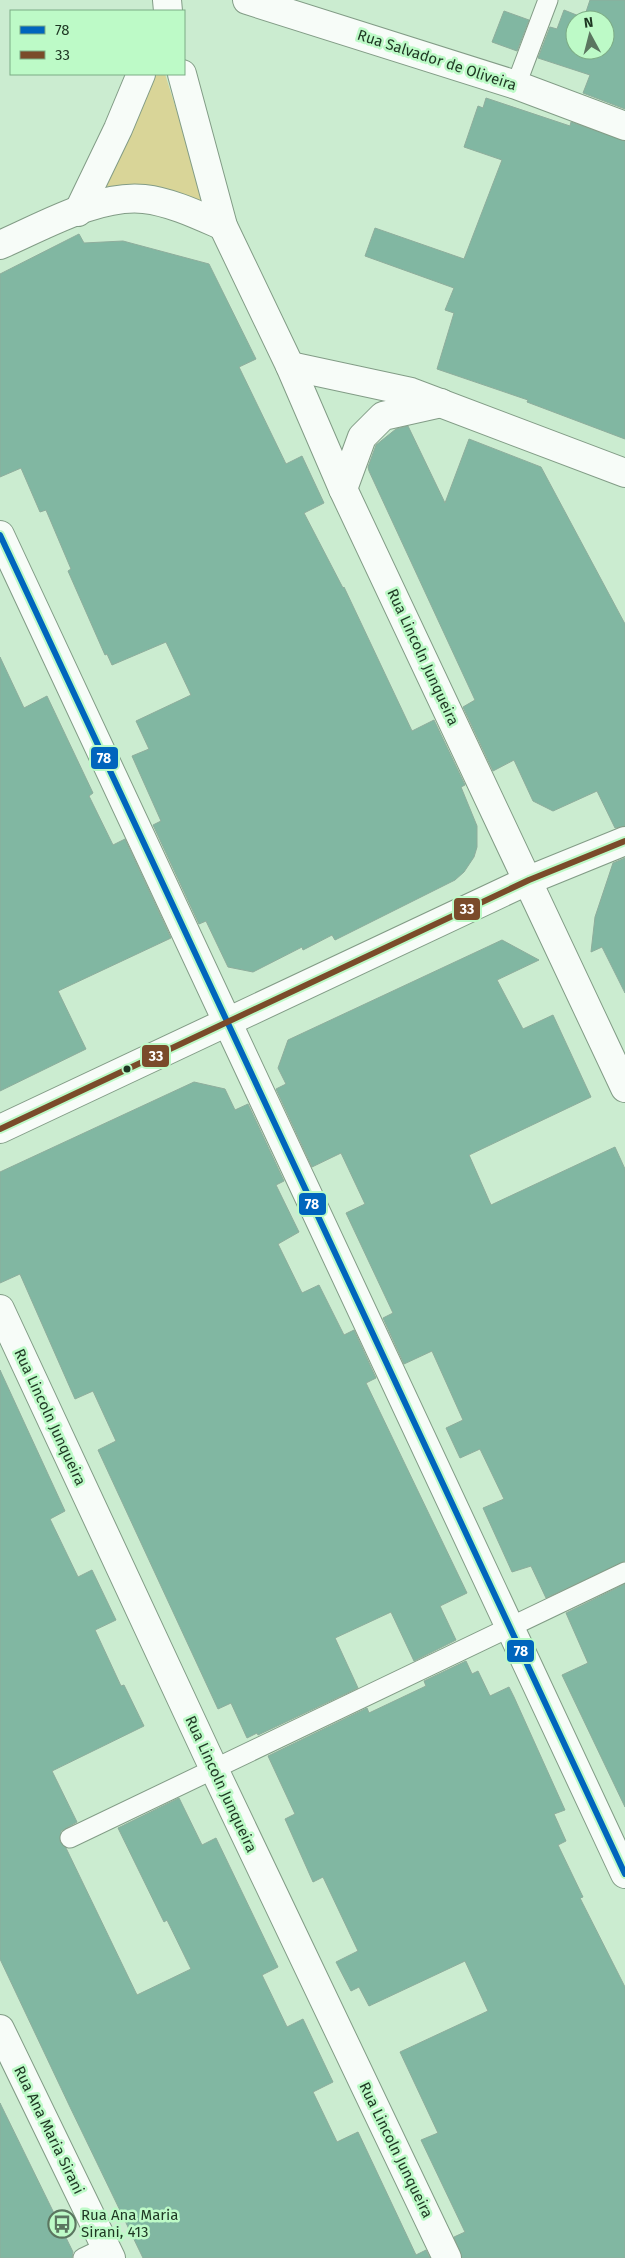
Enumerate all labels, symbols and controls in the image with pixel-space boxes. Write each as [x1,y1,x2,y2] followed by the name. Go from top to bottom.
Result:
[10,10,185,75] legend
[565,10,615,60] north arrow
[583,14,594,32] text: N
[55,21,70,39] text: 78
[355,26,519,94] street label: Rua Salvador de Oliveira
[55,46,70,64] text: 33
[383,586,463,728] street label: Rua Lincoln Junqueira
[90,746,119,770] line badge: 78
[97,750,111,767] text: 78
[453,897,481,921] line badge: 33
[459,901,474,918] text: 33
[141,1044,170,1068] line badge: 33
[148,1048,163,1065] text: 33
[122,1064,132,1074] unlabelled marker
[298,1192,327,1216] line badge: 78
[305,1196,319,1213] text: 78
[10,1346,90,1488] street label: Rua Lincoln Junqueira
[506,1639,535,1663] line badge: 78
[514,1643,528,1660] text: 78
[181,1713,261,1855] street label: Rua Lincoln Junqueira
[10,2063,88,2197] street label: Rua Ana Maria Sirani
[355,2079,437,2221] street label: Rua Lincoln Junqueira
[81,2206,178,2241] place label: Rua Ana Maria Sirani, 413
[47,2209,77,2239] bus stop icon: Rua Ana Maria Sirani, 413

